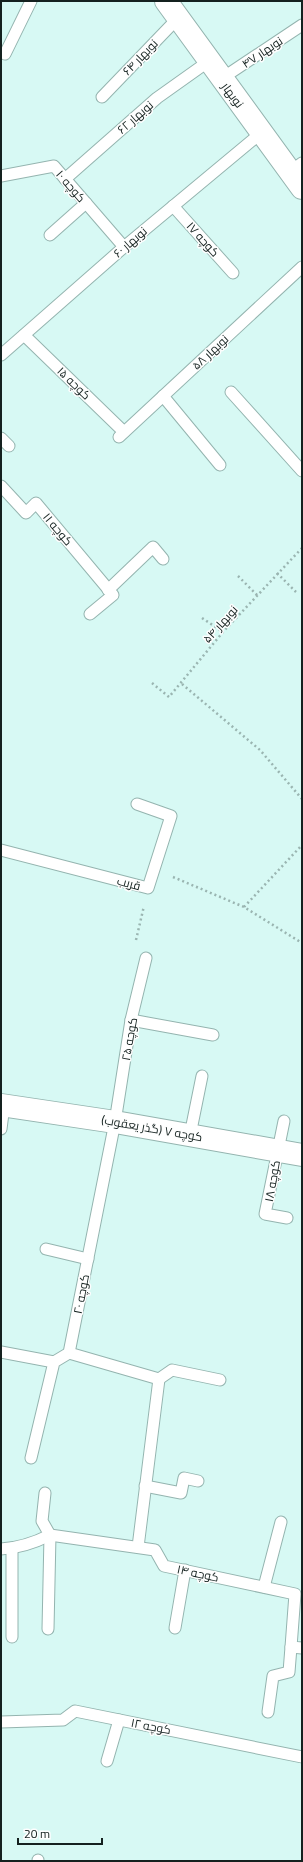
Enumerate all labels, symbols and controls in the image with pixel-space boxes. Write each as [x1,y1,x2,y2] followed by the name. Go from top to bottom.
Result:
[236,30,288,74] street label: نوبهار ۴۷
[116,33,164,81] street label: نوبهار ۶۴
[215,76,251,113] street label: نوبهار
[111,94,159,140] street label: نوبهار ۶۲
[50,164,92,208] street label: کوچه ۱۰
[180,216,226,262] street label: کوچه ۱۷
[108,220,152,264] street label: نوبهار ۶۰
[186,328,234,376] street label: نوبهار ۵۸
[51,361,97,405] street label: کوچه ۱۵
[37,507,79,551] street label: کوچه ۱۱
[196,600,244,648] street label: نوبهار ۵۴
[114,869,144,897] street label: قریب
[114,1016,144,1062] street label: کوچه ۲۵
[100,1108,204,1148] street label: کوچه ۷ (گذر یعقوب)
[257,1158,287,1204] street label: کوچه ۱۸
[66,1272,96,1316] street label: کوچه ۲۰
[175,1557,221,1589] street label: کوچه ۱۴
[129,1711,173,1741] street label: کوچه ۱۲
[18,1820,102,1846] scale bar
[24,1822,50,1845] text: 20 m

